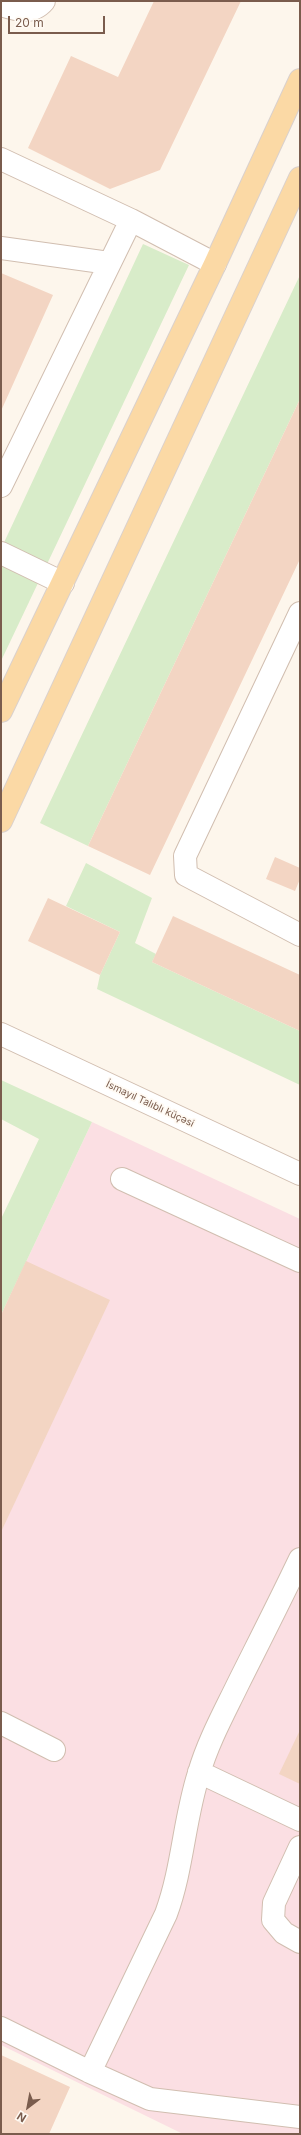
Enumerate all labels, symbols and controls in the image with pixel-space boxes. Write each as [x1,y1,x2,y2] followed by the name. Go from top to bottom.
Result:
[10,8,107,34] scale bar
[15,15,44,30] text: 20 m
[104,1078,196,1130] street label: İsmayıl Talıblı küçəsi
[8,2087,48,2127] north arrow
[14,2109,29,2125] text: N

